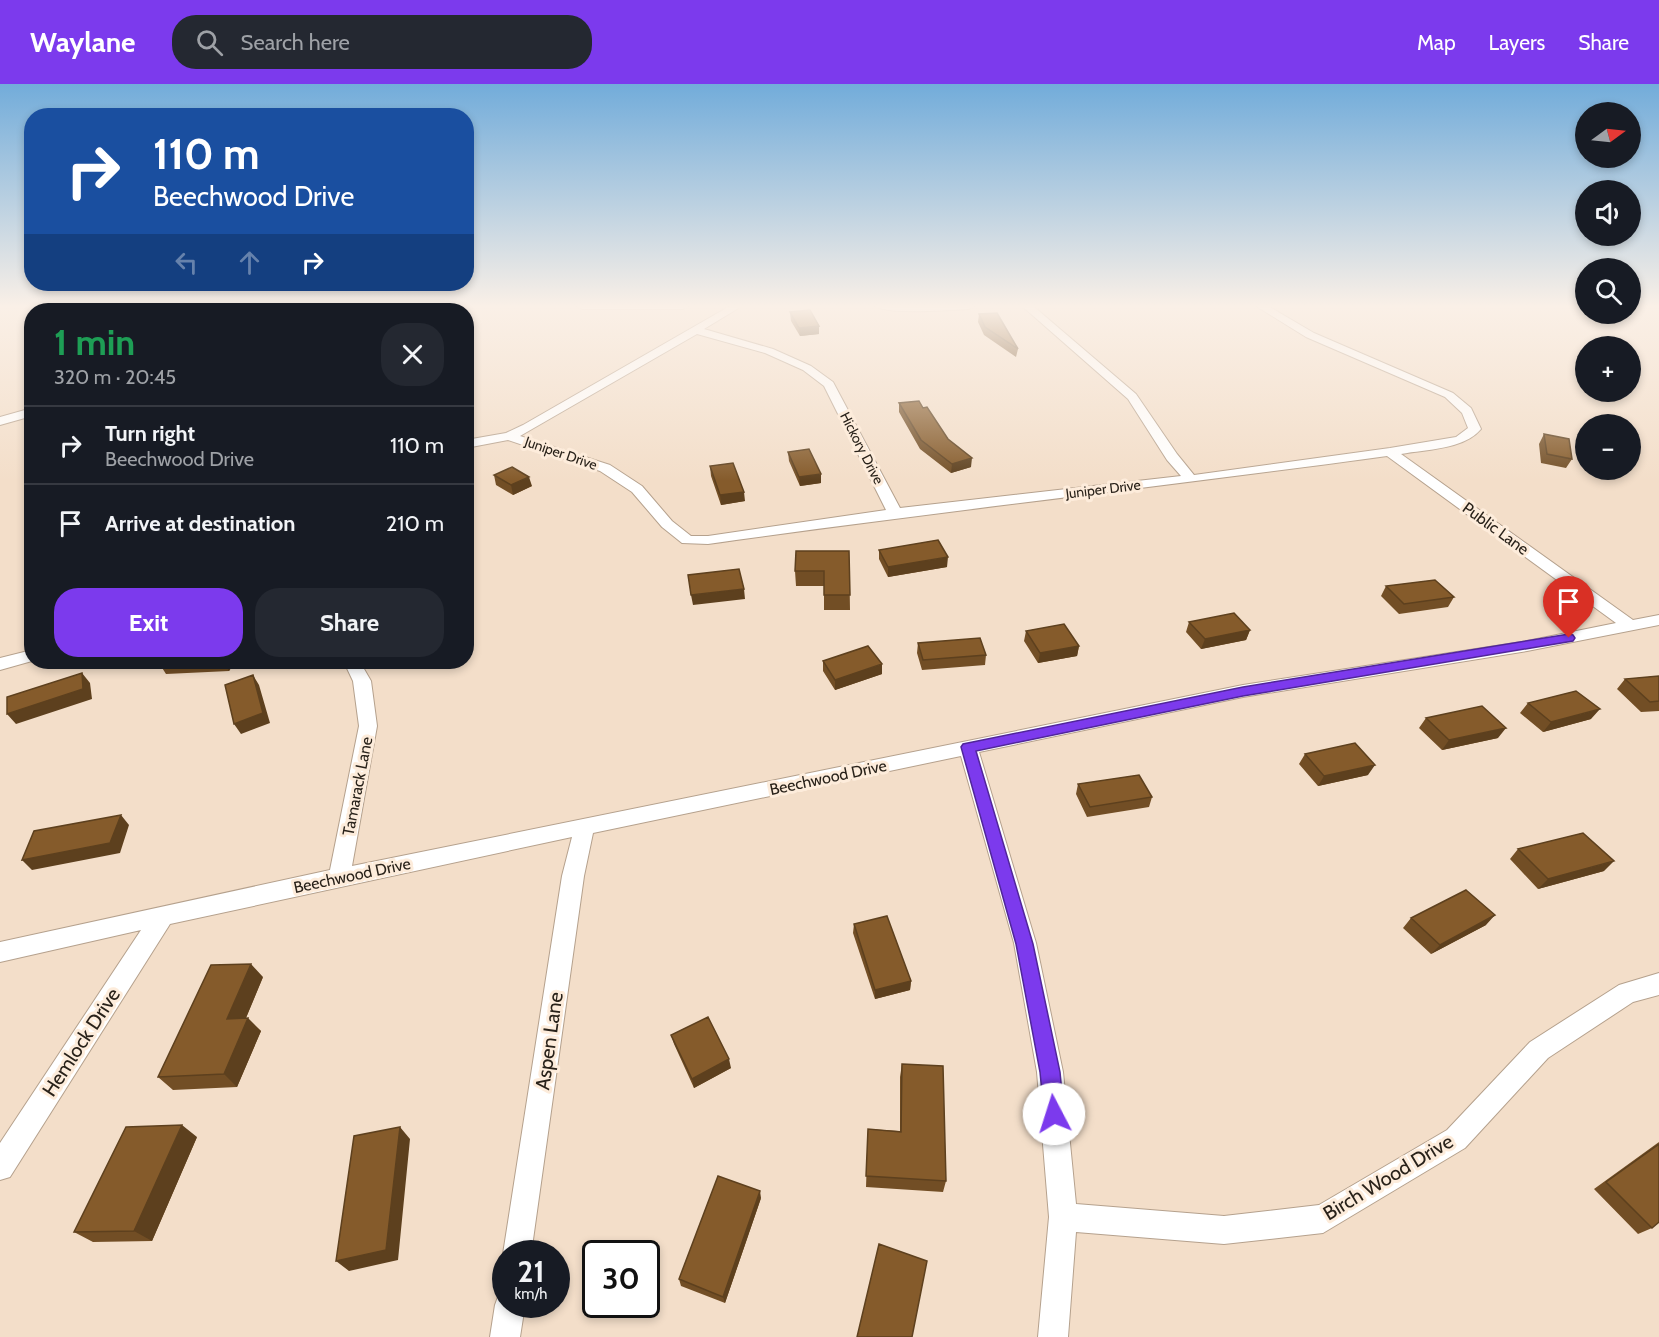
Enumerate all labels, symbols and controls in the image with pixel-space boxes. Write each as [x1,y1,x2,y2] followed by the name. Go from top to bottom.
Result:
[172,15,592,69] search box
[30,25,136,59] text: Waylane
[193,26,226,59] icon: search
[241,29,350,56] text: Search here
[1417,30,1456,55] text: Map
[1489,30,1545,55] text: Layers
[1578,30,1629,55] text: Share
[1575,102,1641,168] north arrow
[1575,102,1641,480] map controls
[153,128,260,180] text: 110 m
[54,132,132,210] icon: right
[153,180,354,213] text: Beechwood Drive
[1575,180,1641,246] button: sound
[170,246,203,279] icon: left
[233,246,266,279] icon: ahead
[296,246,329,279] icon: right
[1575,258,1641,324] button: search
[54,320,135,364] text: 1 min
[381,323,444,386] button: close
[1575,336,1641,402] button: +
[54,365,176,389] text: 320 m · 20:45
[836,409,888,487] street label: Hickory Drive
[1575,414,1641,480] button: −
[105,420,195,447] text: Turn right
[54,429,87,462] icon: right
[390,432,444,459] text: 110 m
[521,432,600,474] street label: Juniper Drive
[105,447,254,471] text: Beechwood Drive
[1063,475,1142,503] street label: Juniper Drive
[1459,498,1533,559] street label: Public Lane
[54,507,87,540] icon: arrive
[105,510,295,537] text: Arrive at destination
[386,510,444,537] text: 210 m
[1543,576,1594,638] pin
[1552,585,1585,618] icon: arrive
[54,588,243,657] button: Exit
[255,588,444,657] button: Share
[339,735,376,837] street label: Tamarack Lane
[768,756,888,799] street label: Beechwood Drive
[292,854,412,897] street label: Beechwood Drive
[37,983,125,1101] street label: Hemlock Drive
[530,990,568,1092] street label: Aspen Lane
[1022,1082,1086,1146] position arrow
[1319,1129,1457,1225] street label: Birch Wood Drive
[582,1240,660,1318] speed limit sign: 30
[518,1253,544,1290] text: 21
[515,1285,547,1303] text: km/h

